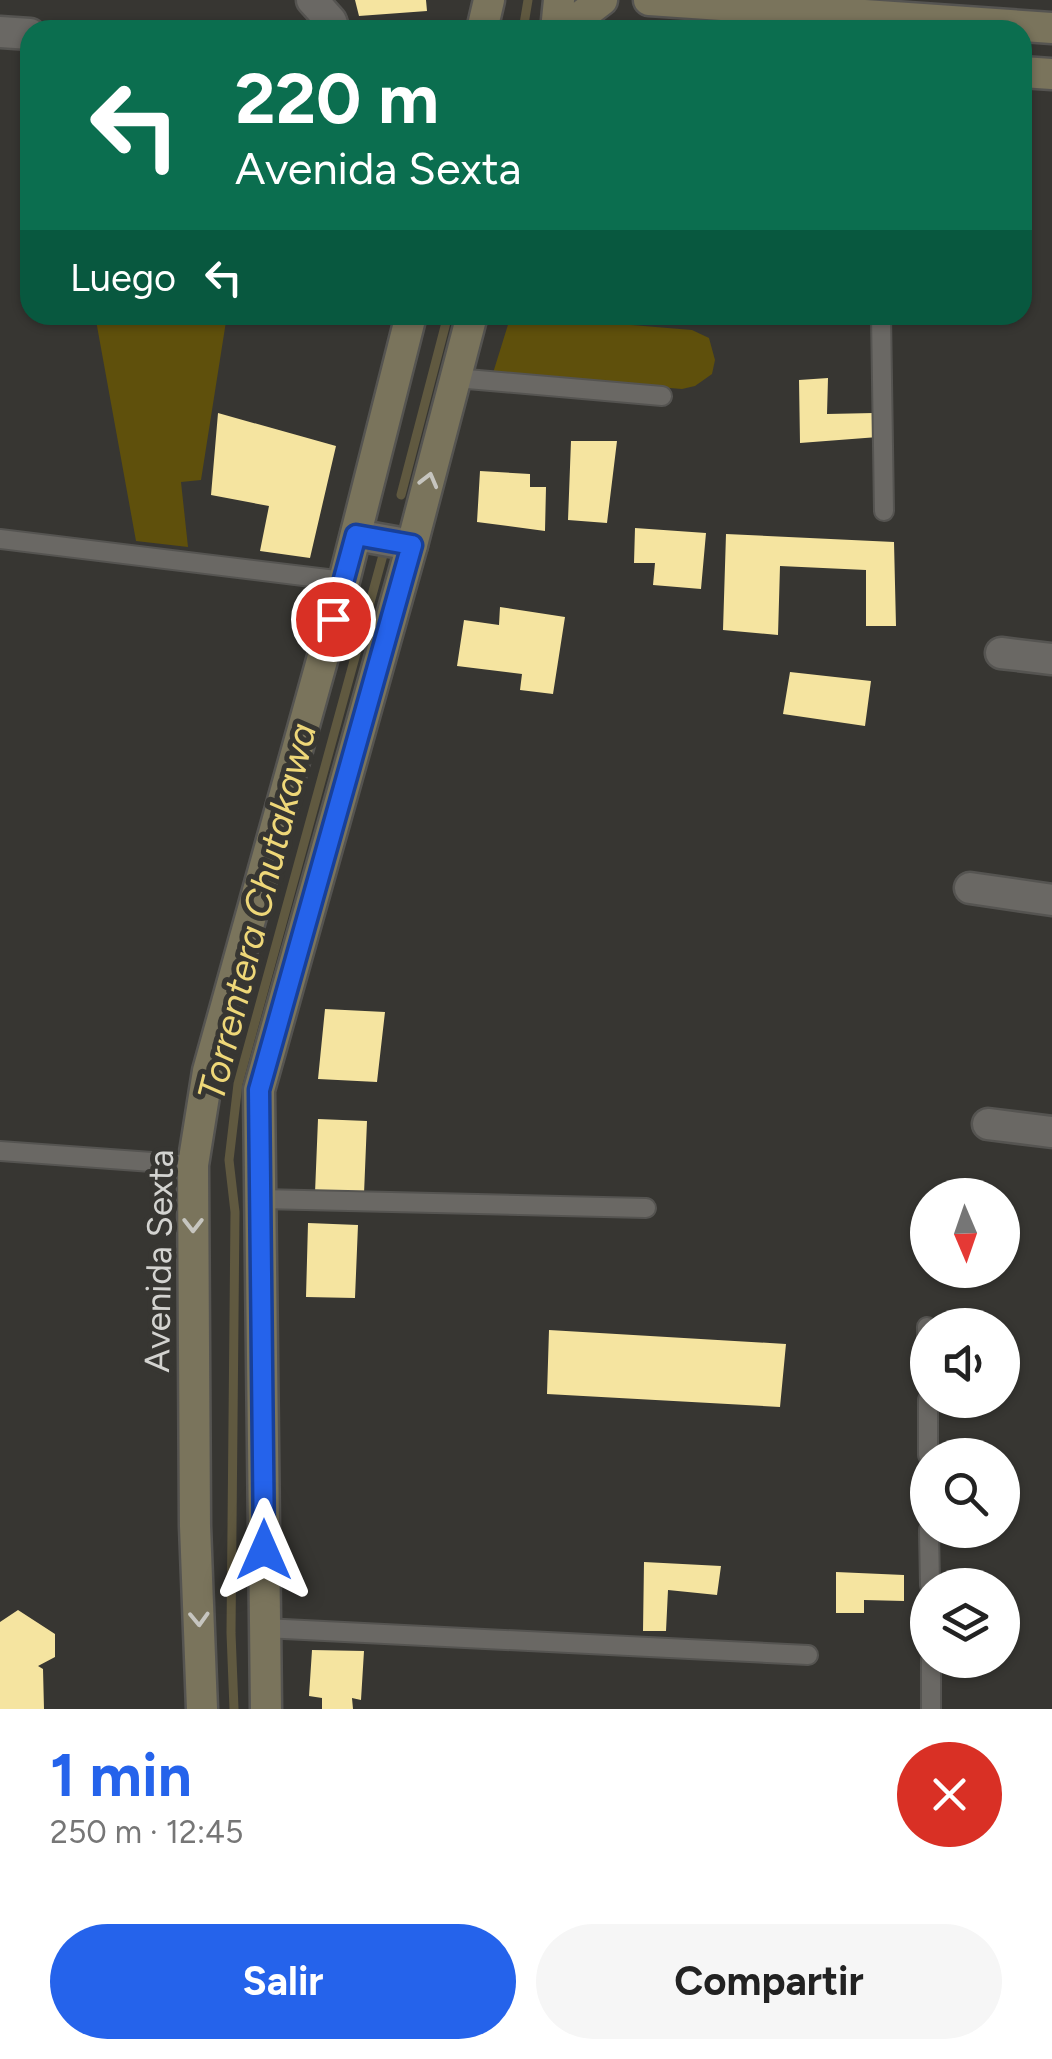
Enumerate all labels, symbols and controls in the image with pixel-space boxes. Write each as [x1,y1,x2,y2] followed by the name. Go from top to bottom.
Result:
[235,56,439,141] text: 220 m
[70,60,200,190] icon: left
[235,141,522,195] text: Avenida Sexta
[196,250,251,305] icon: left
[70,255,176,301] text: Luego
[417,472,438,489] one-way arrow
[291,577,376,662] pin
[306,592,361,647] icon: arrive
[188,719,326,1105] water label: Torrentera Chutakawa
[136,1149,182,1373] street label: Avenida Sexta
[910,1178,1020,1288] north arrow
[910,1178,1020,1678] map controls
[182,1218,204,1233] one-way arrow
[910,1308,1020,1418] button: sound
[910,1438,1020,1548] button: search
[212,1498,316,1602] position arrow
[910,1568,1020,1678] button: layers
[188,1612,209,1628] one-way arrow
[50,1739,192,1811] text: 1 min
[897,1742,1002,1847] button: close
[50,1813,243,1851] text: 250 m · 12:45
[50,1924,516,2039] button: Salir
[536,1924,1002,2039] button: Compartir

